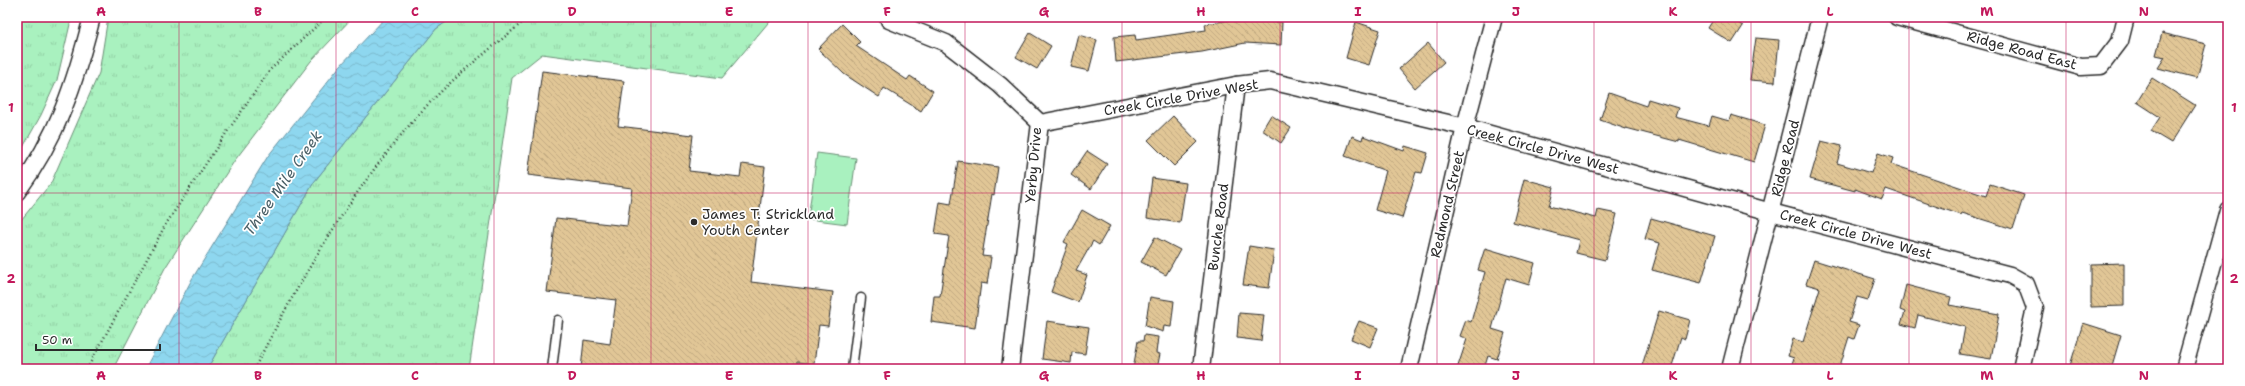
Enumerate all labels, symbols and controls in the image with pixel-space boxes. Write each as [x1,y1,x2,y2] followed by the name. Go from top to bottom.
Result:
[96,3,106,20] text: A
[254,3,262,20] text: B
[411,3,419,20] text: C
[567,3,577,20] text: D
[725,3,734,20] text: E
[883,3,891,20] text: F
[1039,3,1050,20] text: G
[1196,3,1206,20] text: H
[1354,3,1362,20] text: I
[1512,3,1520,20] text: J
[1669,3,1678,20] text: K
[1826,3,1834,20] text: L
[1980,3,1994,20] text: M
[2139,3,2149,20] text: N
[1965,27,2079,73] street label: Ridge Road East
[1102,75,1260,119] street label: Creek Circle Drive West
[8,99,14,116] text: 1
[2231,99,2237,116] text: 1
[1767,118,1803,198] street label: Ridge Road
[1465,120,1621,178] street label: Creek Circle Drive West
[239,126,327,240] water label: Three Mile Creek
[1021,126,1045,204] street label: Yerby Drive
[1426,149,1468,259] street label: Redmond Street
[1204,182,1232,272] street label: Bunche Road
[702,205,834,239] place label: James T. Strickland Youth Center
[1778,205,1934,263] street label: Creek Circle Drive West
[689,217,699,227] marker: James T. Strickland Youth Center
[6,270,16,287] text: 2
[2229,270,2239,287] text: 2
[36,326,160,352] scale bar
[42,332,72,348] text: 50 m
[96,367,106,384] text: A
[254,367,262,384] text: B
[411,367,419,384] text: C
[567,367,577,384] text: D
[725,367,734,384] text: E
[883,367,891,384] text: F
[1039,367,1050,384] text: G
[1196,367,1206,384] text: H
[1354,367,1362,384] text: I
[1512,367,1520,384] text: J
[1669,367,1678,384] text: K
[1826,367,1834,384] text: L
[1980,367,1994,384] text: M
[2139,367,2149,384] text: N

